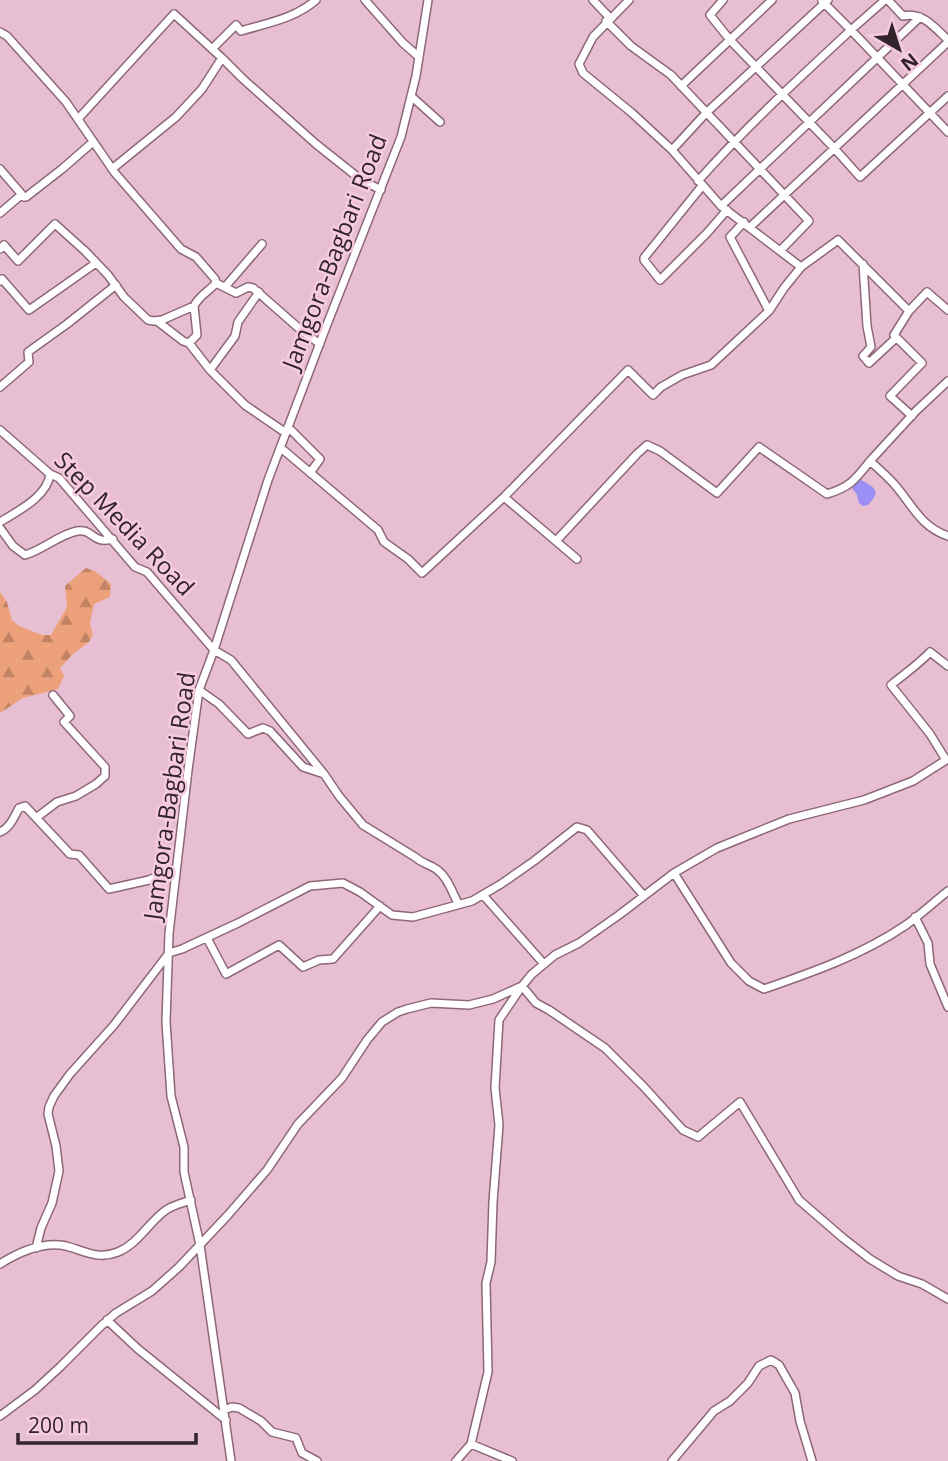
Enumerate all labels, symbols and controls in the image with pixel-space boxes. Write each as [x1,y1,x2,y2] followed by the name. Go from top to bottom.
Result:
[864,14,934,84] north arrow
[896,47,924,77] text: N
[273,129,394,376] street label: Jamgora-Bagbari Road
[48,444,203,602] street label: Step Media Road
[135,670,202,924] street label: Jamgora-Bagbari Road
[18,1402,196,1446] scale bar
[28,1411,89,1439] text: 200 m

